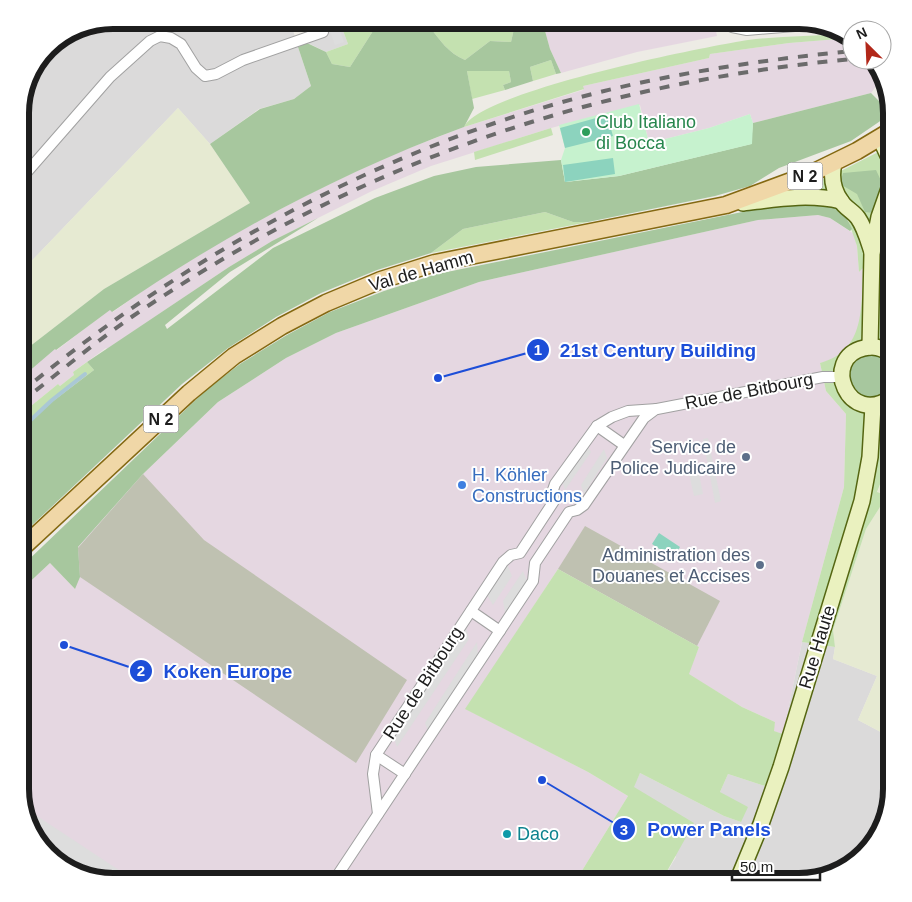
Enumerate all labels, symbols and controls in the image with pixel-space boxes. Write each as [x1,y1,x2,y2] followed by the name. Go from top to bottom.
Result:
[842,20,892,70] north arrow
[854,24,870,42] text: N
[596,112,696,153] place label: Club Italiano di Bocca
[580,126,592,138] marker: Club Italiano di Bocca
[788,162,822,190] road number: N 2
[366,247,476,295] street label: Val de Hamm
[525,333,766,367] callout: 21st Century Building
[560,340,756,361] text: 21st Century Building
[534,341,542,358] text: 1
[683,369,815,413] street label: Rue de Bitbourg
[144,406,178,432] road number: N 2
[610,437,736,478] place label: Service de Police Judicaire
[740,451,752,463] marker: Service de Police Judicaire
[472,465,582,506] place label: H. Köhler Constructions
[456,479,468,491] marker: H. Köhler Constructions
[592,545,750,586] place label: Administration des Douanes et Accises
[754,559,766,571] marker: Administration des Douanes et Accises
[795,603,839,691] street label: Rue Haute
[379,623,467,743] street label: Rue de Bitbourg
[129,654,303,688] callout: Koken Europe
[164,661,292,682] text: Koken Europe
[137,662,145,679] text: 2
[612,812,780,846] callout: Power Panels
[647,819,771,840] text: Power Panels
[620,821,628,838] text: 3
[517,824,559,844] place label: Daco
[501,828,513,840] marker: Daco
[732,850,820,882] scale bar
[740,858,773,875] text: 50 m

